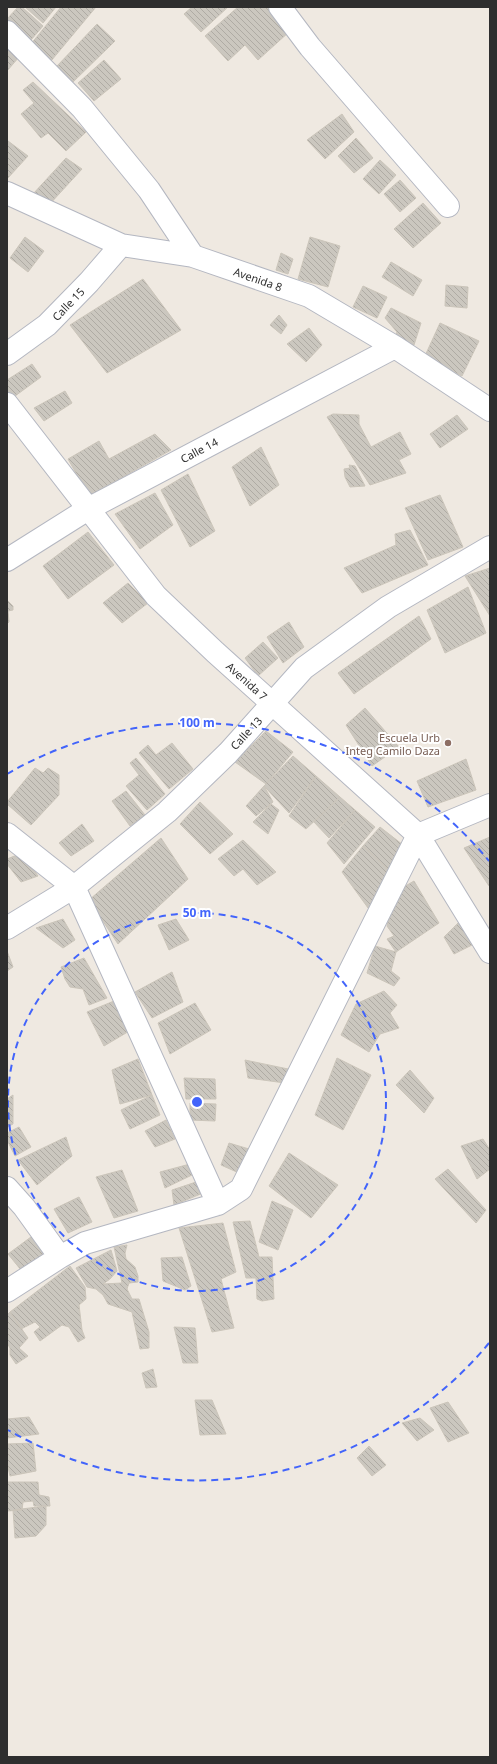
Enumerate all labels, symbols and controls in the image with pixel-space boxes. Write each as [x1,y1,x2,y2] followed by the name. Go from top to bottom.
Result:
[232,264,284,294] street label: Avenida 8
[49,284,87,324] street label: Calle 15
[178,434,221,466] street label: Calle 14
[223,659,271,703] street label: Avenida 7
[227,713,265,753] street label: Calle 13
[179,714,215,731] text: 100 m
[346,730,440,758] place label: Escuela Urb Integ Camilo Daza
[443,738,453,748] marker: Escuela Urb Integ Camilo Daza
[183,904,211,921] text: 50 m
[190,1095,204,1109] centre of rings

